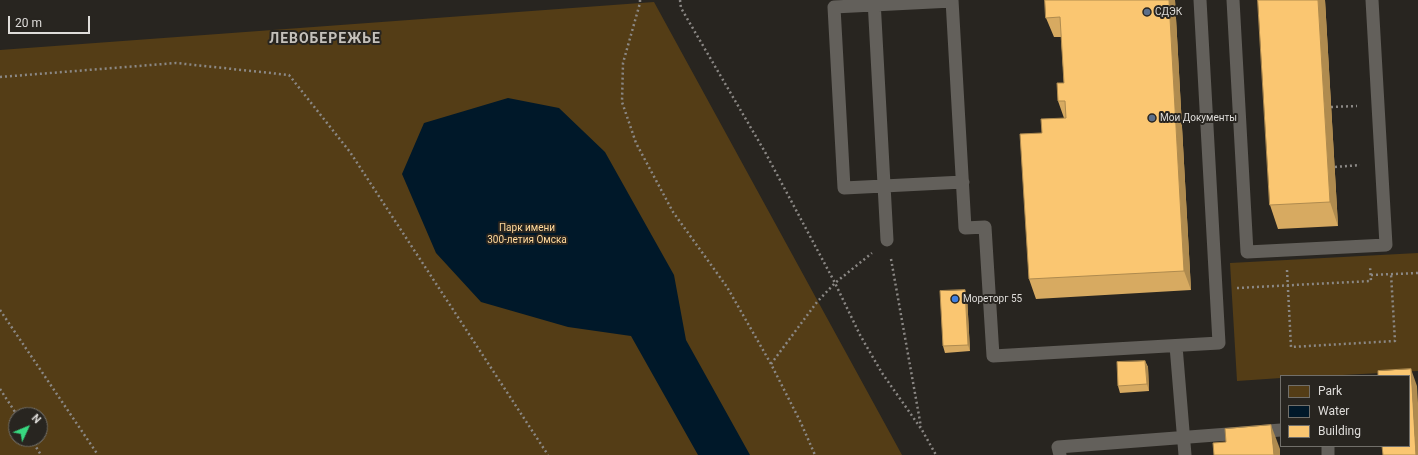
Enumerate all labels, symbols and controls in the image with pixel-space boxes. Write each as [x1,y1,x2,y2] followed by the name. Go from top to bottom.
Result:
[1155,6,1182,18] place label: СДЭК
[1142,7,1152,17] marker: СДЭК
[10,8,92,34] scale bar
[15,16,42,30] text: 20 m
[269,31,381,47] district label: ЛЕВОБЕРЕЖЬЕ
[1160,112,1237,124] place label: Мои Документы
[1147,113,1157,123] marker: Мои Документы
[487,222,567,246] park label: Парк имени 300-летия Омска
[963,293,1022,305] place label: Мореторг 55
[950,294,960,304] marker: Мореторг 55
[1280,375,1410,447] legend
[1318,384,1342,398] text: Park
[1318,404,1349,418] text: Water
[8,407,48,447] north arrow
[29,412,44,426] text: N
[1318,424,1361,438] text: Building

